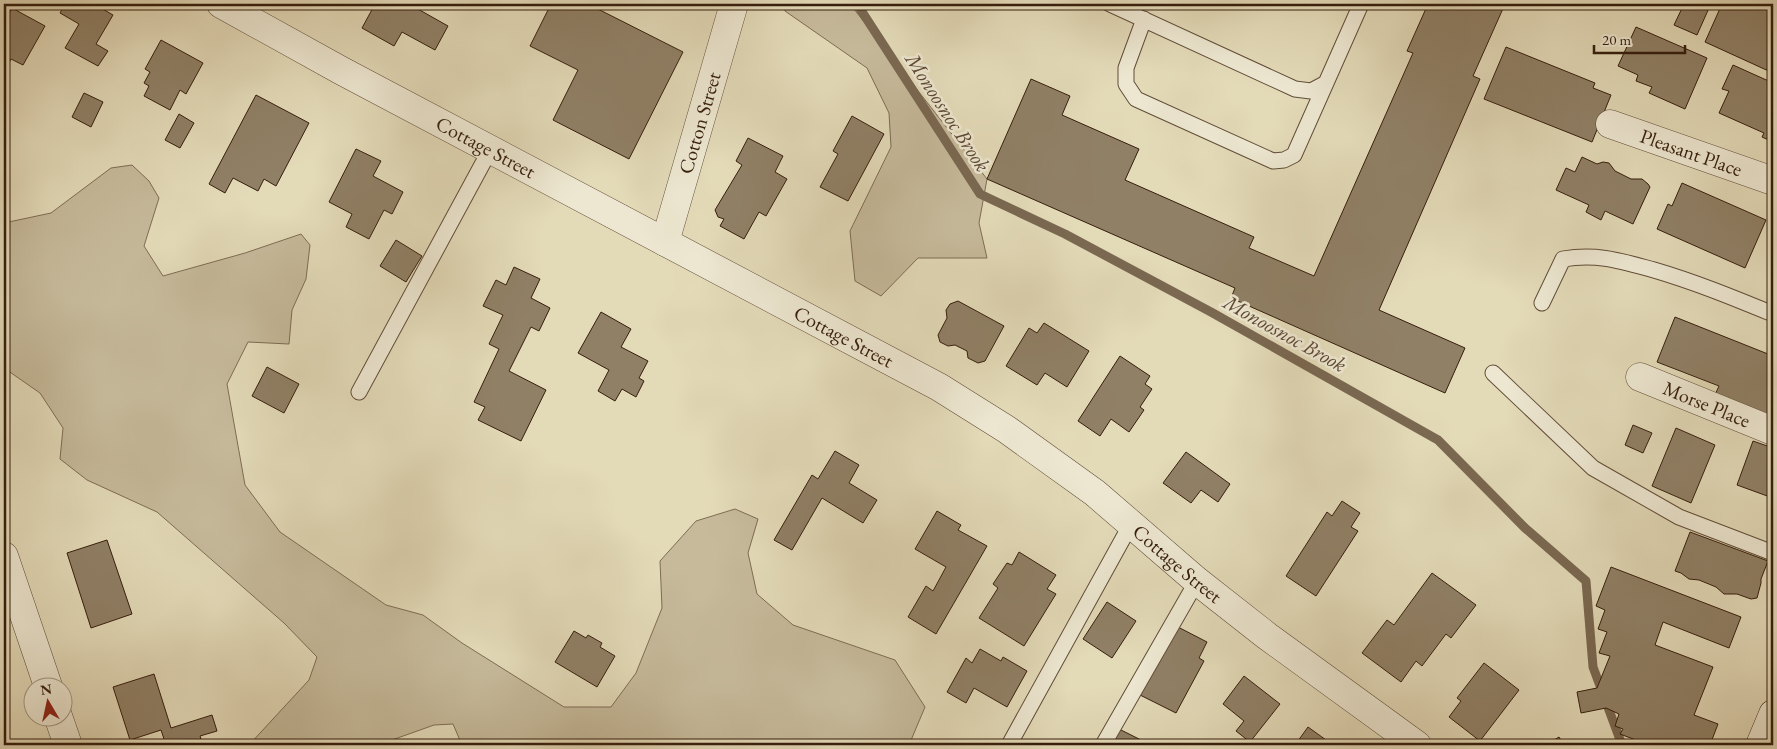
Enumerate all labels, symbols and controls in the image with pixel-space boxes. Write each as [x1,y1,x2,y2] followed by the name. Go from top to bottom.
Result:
[1594,22,1686,54] scale bar
[1602,30,1631,49] text: 20 m
[898,46,997,177] water label: Monoosnoc Brook
[672,68,727,177] street label: Cotton Street
[431,110,541,184] street label: Cottage Street
[1637,123,1746,182] street label: Pleasant Place
[1217,287,1352,378] water label: Monoosnoc Brook
[789,300,899,374] street label: Cottage Street
[1659,375,1754,433] street label: Morse Place
[1127,518,1228,609] street label: Cottage Street
[22,676,72,726] north arrow
[39,679,54,699] text: N

